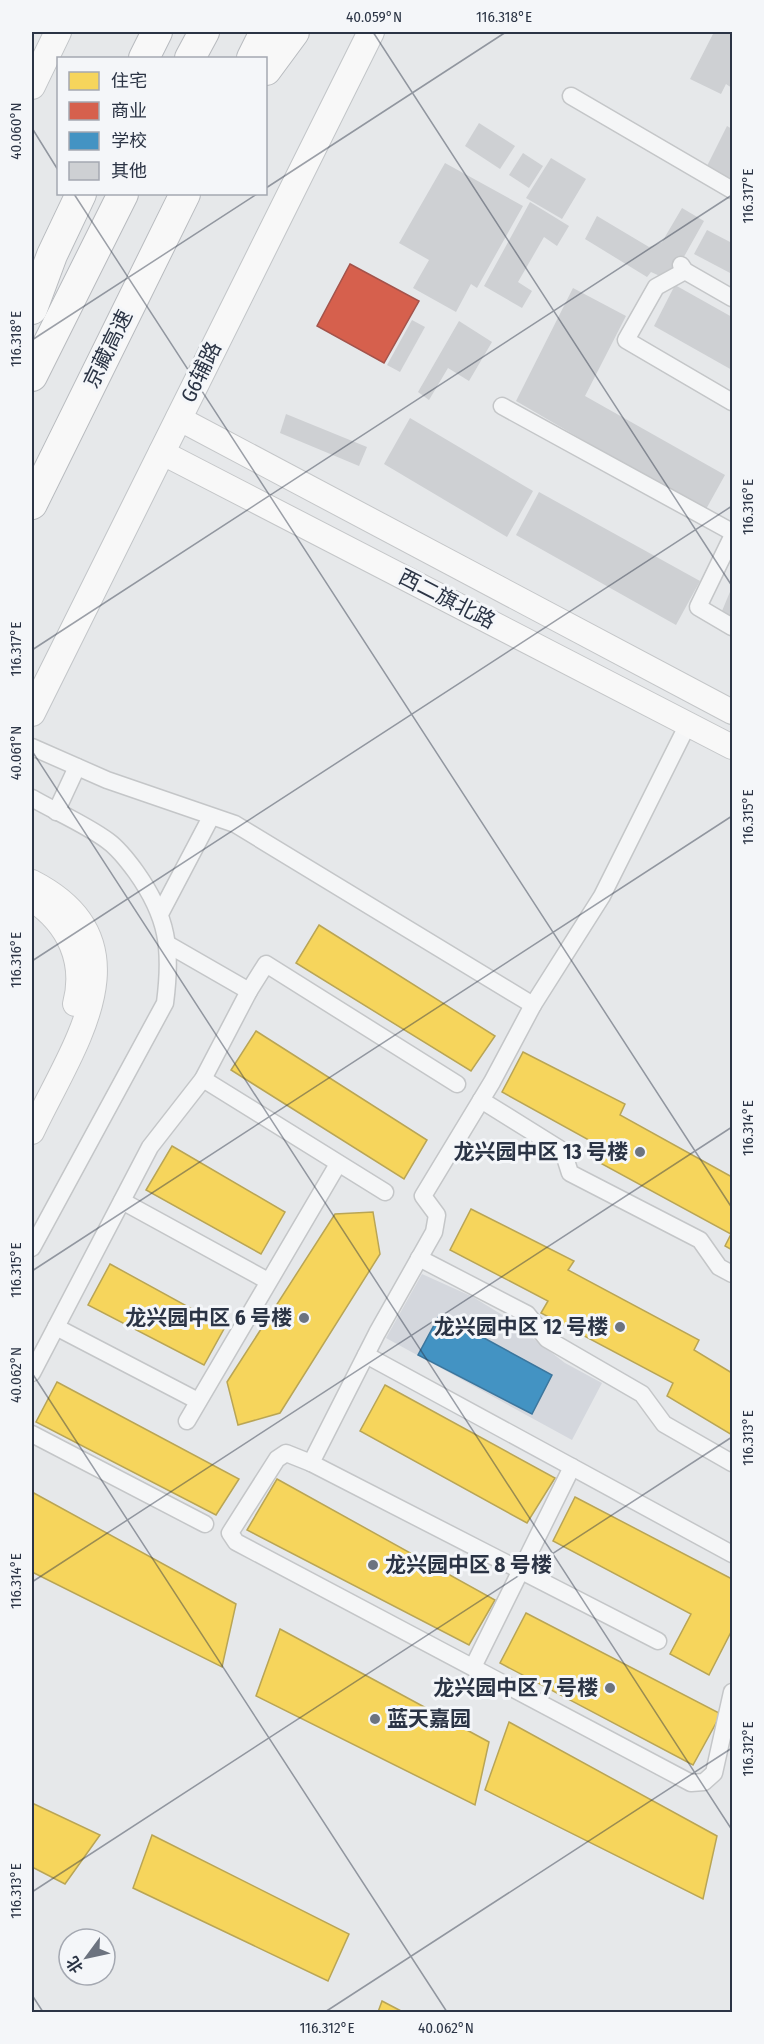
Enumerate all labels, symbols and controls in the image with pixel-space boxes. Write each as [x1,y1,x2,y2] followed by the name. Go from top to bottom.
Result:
[346,8,402,26] text: 40.059°N
[476,8,532,26] text: 116.318°E
[57,57,267,195] legend
[111,70,147,92] text: 住宅
[111,100,147,122] text: 商业
[7,102,25,160] text: 40.060°N
[111,130,147,152] text: 学校
[111,160,147,182] text: 其他
[739,169,757,223] text: 116.317°E
[78,306,138,392] street label: 京藏高速
[7,311,25,367] text: 116.318°E
[175,337,227,407] street label: G6辅路
[739,479,757,535] text: 116.316°E
[394,564,500,634] street label: 西二旗北路
[7,622,25,676] text: 116.317°E
[7,726,25,780] text: 40.061°N
[739,789,757,845] text: 116.315°E
[7,932,25,988] text: 116.316°E
[739,1100,757,1156] text: 116.314°E
[453,1139,628,1165] place label: 龙兴园中区 13 号楼
[633,1145,647,1159] marker: 龙兴园中区 13 号楼
[7,1242,25,1298] text: 116.315°E
[125,1305,292,1331] place label: 龙兴园中区 6 号楼
[297,1311,311,1325] marker: 龙兴园中区 6 号楼
[434,1314,608,1340] place label: 龙兴园中区 12 号楼
[613,1320,627,1334] marker: 龙兴园中区 12 号楼
[7,1347,25,1403] text: 40.062°N
[739,1410,757,1466] text: 116.313°E
[385,1552,552,1578] place label: 龙兴园中区 8 号楼
[7,1553,25,1609] text: 116.314°E
[366,1558,380,1572] marker: 龙兴园中区 8 号楼
[433,1675,598,1701] place label: 龙兴园中区 7 号楼
[603,1681,617,1695] marker: 龙兴园中区 7 号楼
[387,1706,471,1732] place label: 蓝天嘉园
[368,1712,382,1726] marker: 蓝天嘉园
[739,1721,757,1777] text: 116.312°E
[7,1863,25,1919] text: 116.313°E
[57,1927,117,1987] north arrow
[63,1953,87,1977] text: 北
[299,2019,355,2037] text: 116.312°E
[418,2019,474,2037] text: 40.062°N

